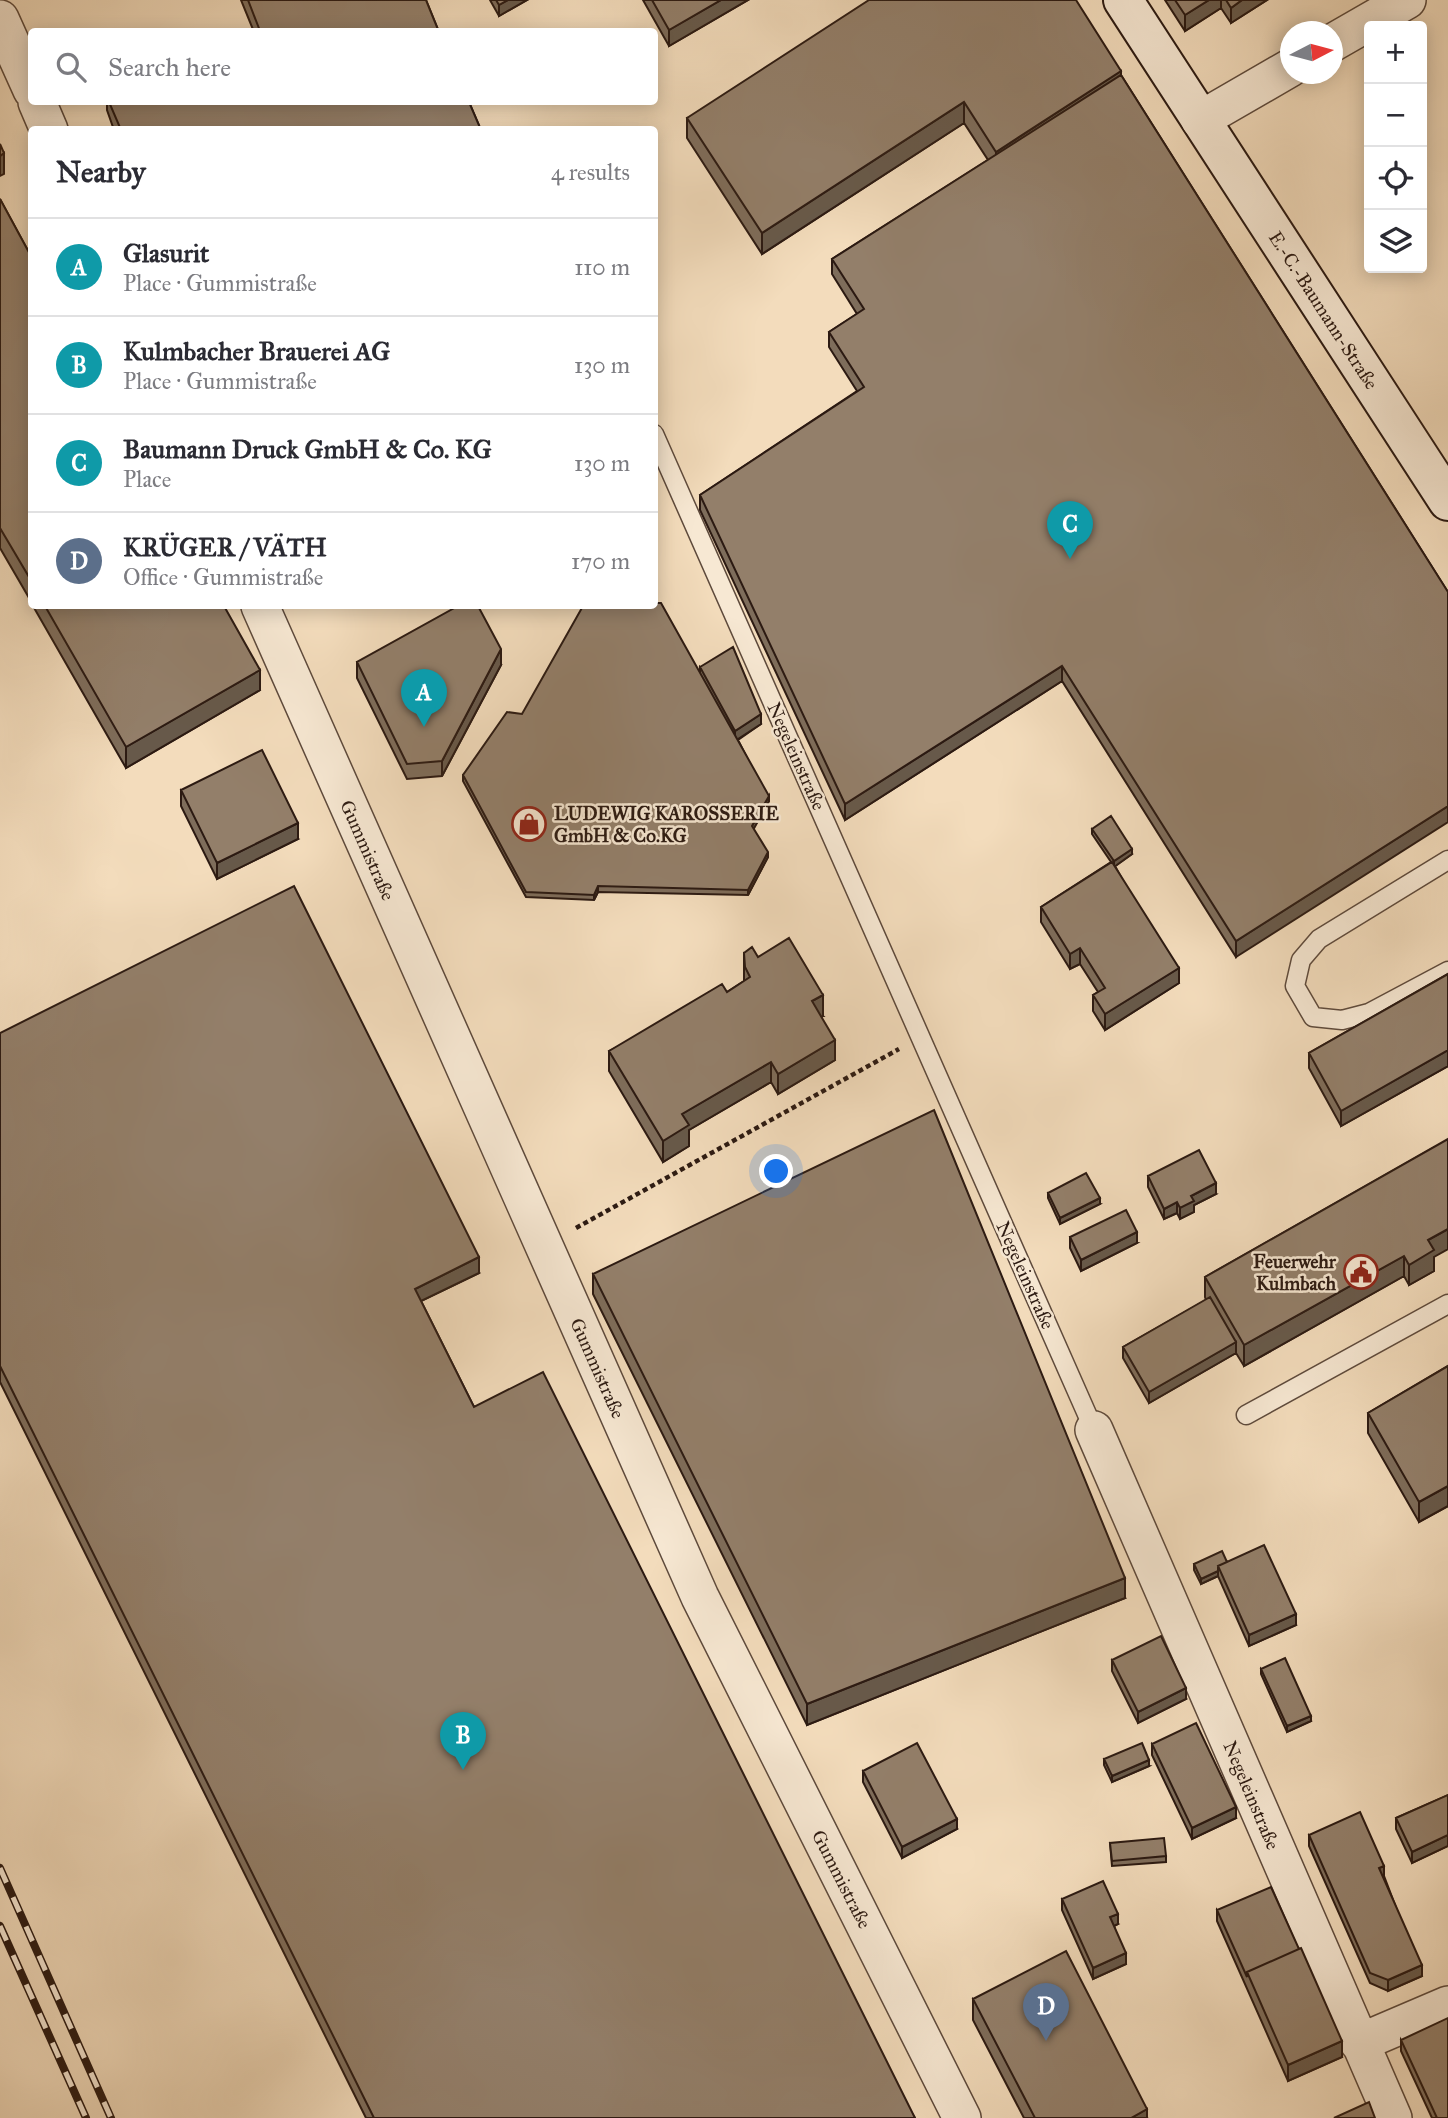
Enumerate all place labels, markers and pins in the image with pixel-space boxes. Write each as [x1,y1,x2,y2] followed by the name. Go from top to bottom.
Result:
[1047,501,1093,559] pin: C
[401,669,447,727] pin: A
[554,802,779,847] place label: LUDEWIG KAROSSERIE GmbH & Co.KG
[510,805,548,843] shop icon: LUDEWIG KAROSSERIE GmbH & Co.KG
[1253,1250,1337,1295] place label: Feuerwehr Kulmbach
[1342,1253,1380,1291] public building icon: Feuerwehr Kulmbach
[440,1712,486,1770] pin: B
[1023,1983,1069,2041] pin: D

